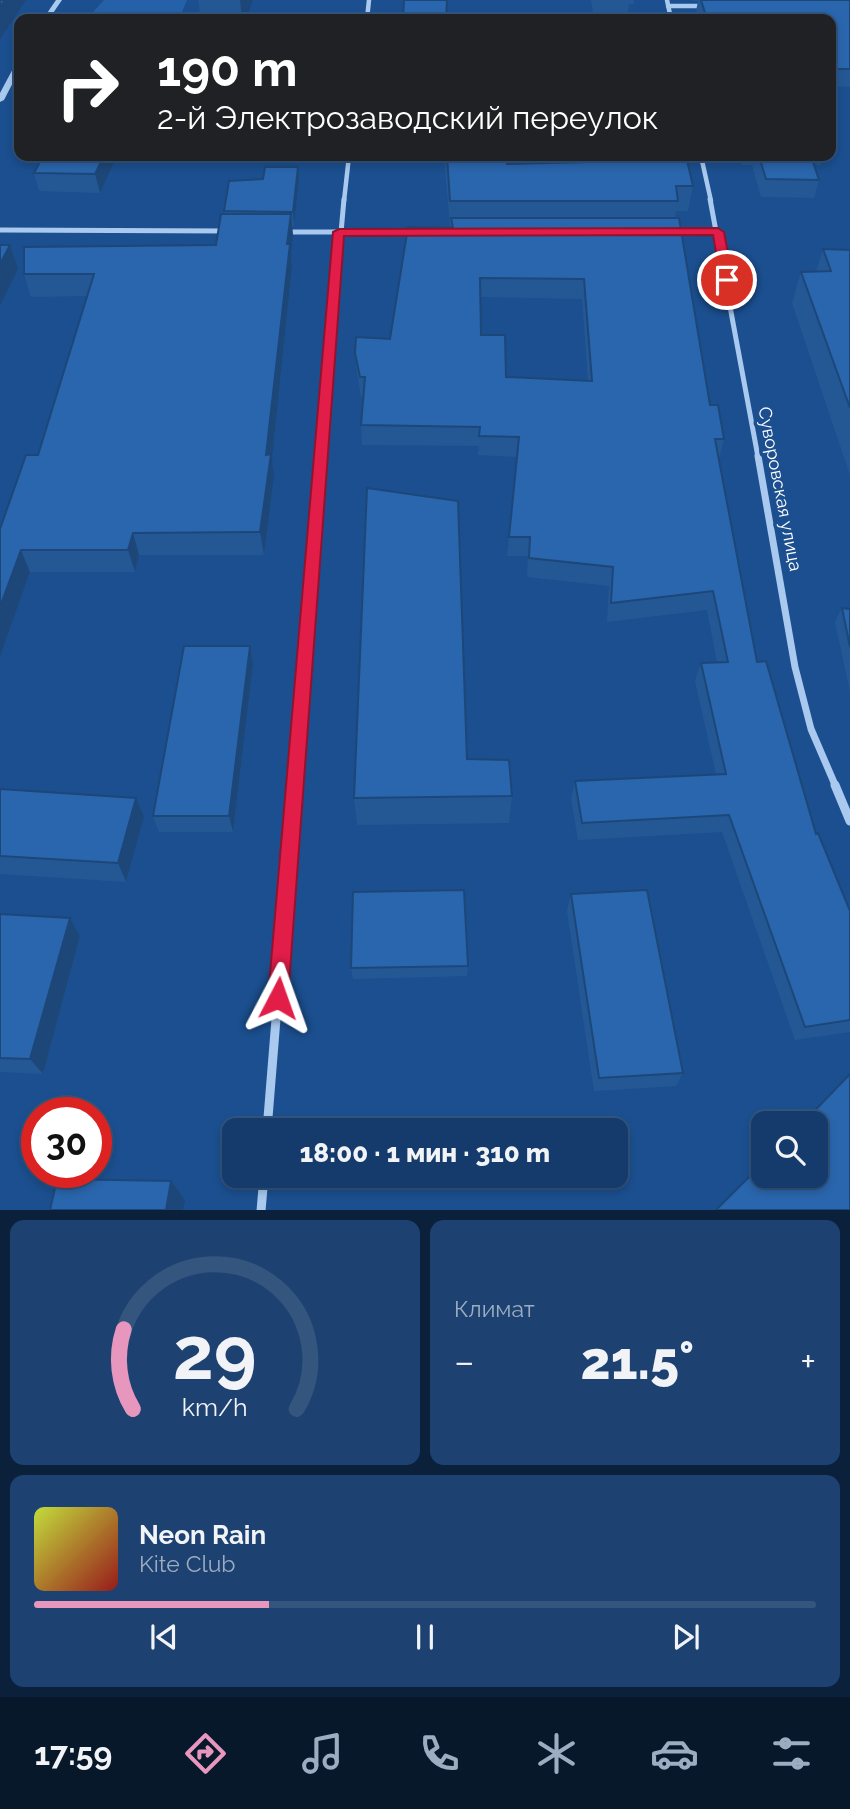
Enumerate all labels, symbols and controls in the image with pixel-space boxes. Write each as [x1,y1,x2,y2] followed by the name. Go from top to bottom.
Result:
[157,40,298,97] text: 190 m
[42,42,133,133] icon: right
[157,99,658,136] text: 2-й Электрозаводский переулок
[697,250,757,310] pin
[708,261,746,299] icon: arrive
[754,405,807,573] street label: Суворовская улица
[241,961,315,1035] position arrow
[21,1097,112,1188] speed limit sign: 30
[751,1111,828,1188] map controls
[751,1111,828,1188] button: search
[300,1138,550,1168] text: 18:00 · 1 мин · 310 m
[454,1295,535,1322] text: Климат
[173,1311,257,1396] text: 29
[580,1330,694,1391] text: 21.5°
[454,1339,474,1384] text: −
[800,1339,816,1384] text: +
[182,1391,248,1421] text: km/h
[139,1520,266,1550] text: Neon Rain
[139,1550,236,1577] text: Kite Club
[145,1618,183,1656] icon: previous
[406,1618,444,1656] icon: pause
[667,1618,705,1656] icon: next
[181,1729,230,1778] icon: directions
[298,1729,347,1778] icon: music
[415,1729,464,1778] icon: phone
[532,1729,581,1778] icon: climate
[650,1729,699,1778] icon: car
[767,1729,816,1778] icon: filters
[34,1735,112,1772] text: 17:59

